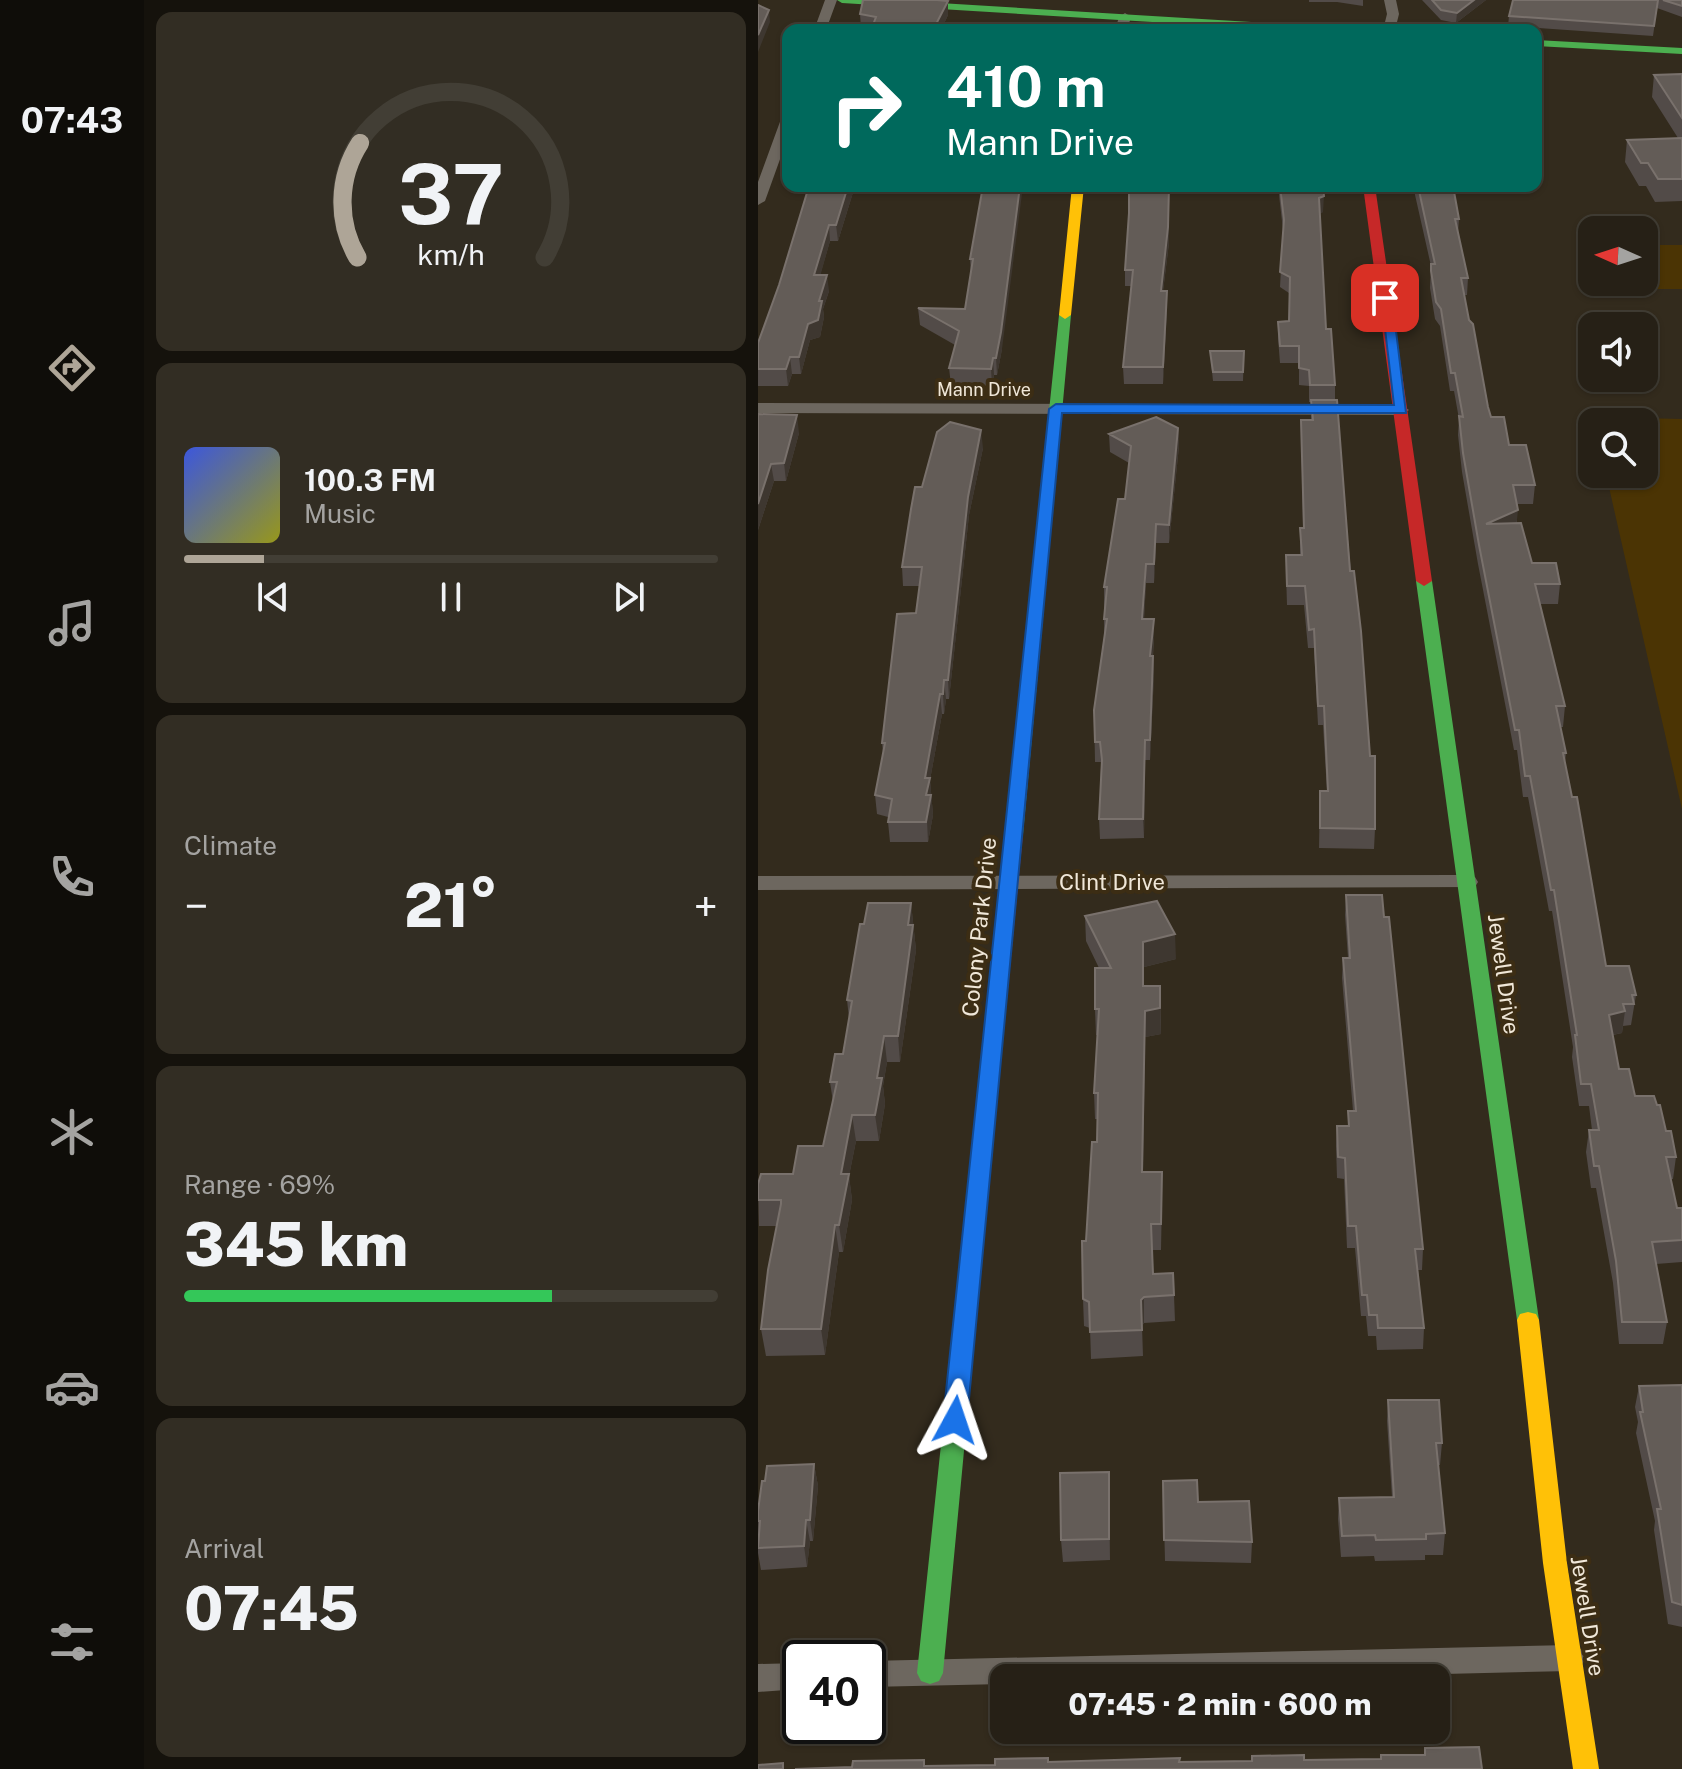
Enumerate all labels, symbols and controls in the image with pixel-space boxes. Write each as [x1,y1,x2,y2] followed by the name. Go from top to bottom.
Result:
[946,54,1106,120] text: 410 m
[814,56,918,160] icon: right
[21,99,123,141] text: 07:43
[946,121,1134,163] text: Mann Drive
[398,144,504,242] text: 37
[1578,216,1658,296] north arrow
[1578,216,1658,488] map controls
[417,238,485,271] text: km/h
[1351,264,1419,332] pin
[1363,276,1407,320] icon: arrive
[1578,312,1658,392] button: sound
[44,340,100,396] icon: directions
[937,379,1031,400] street label: Mann Drive
[1578,408,1658,488] button: search
[304,462,436,498] text: 100.3 FM
[304,498,376,529] text: Music
[251,575,295,619] icon: previous
[429,575,473,619] icon: pause
[607,575,651,619] icon: next
[44,595,100,651] icon: music
[184,830,277,861] text: Climate
[957,836,1001,1018] street label: Colony Park Drive
[44,849,100,905] icon: phone
[1059,869,1165,895] street label: Clint Drive
[404,870,498,941] text: 21°
[184,880,208,932] text: −
[694,880,718,932] text: +
[1483,912,1525,1036] street label: Jewell Drive
[44,1104,100,1160] icon: climate
[184,1169,335,1200] text: Range · 69%
[184,1209,408,1280] text: 345 km
[44,1359,100,1415] icon: car
[913,1378,997,1462] position arrow
[184,1533,264,1564] text: Arrival
[1566,1554,1610,1678] street label: Jewell Drive
[184,1573,359,1644] text: 07:45
[44,1614,100,1670] icon: filters
[782,1640,886,1744] speed limit sign: 40
[1068,1686,1372,1722] text: 07:45 · 2 min · 600 m

